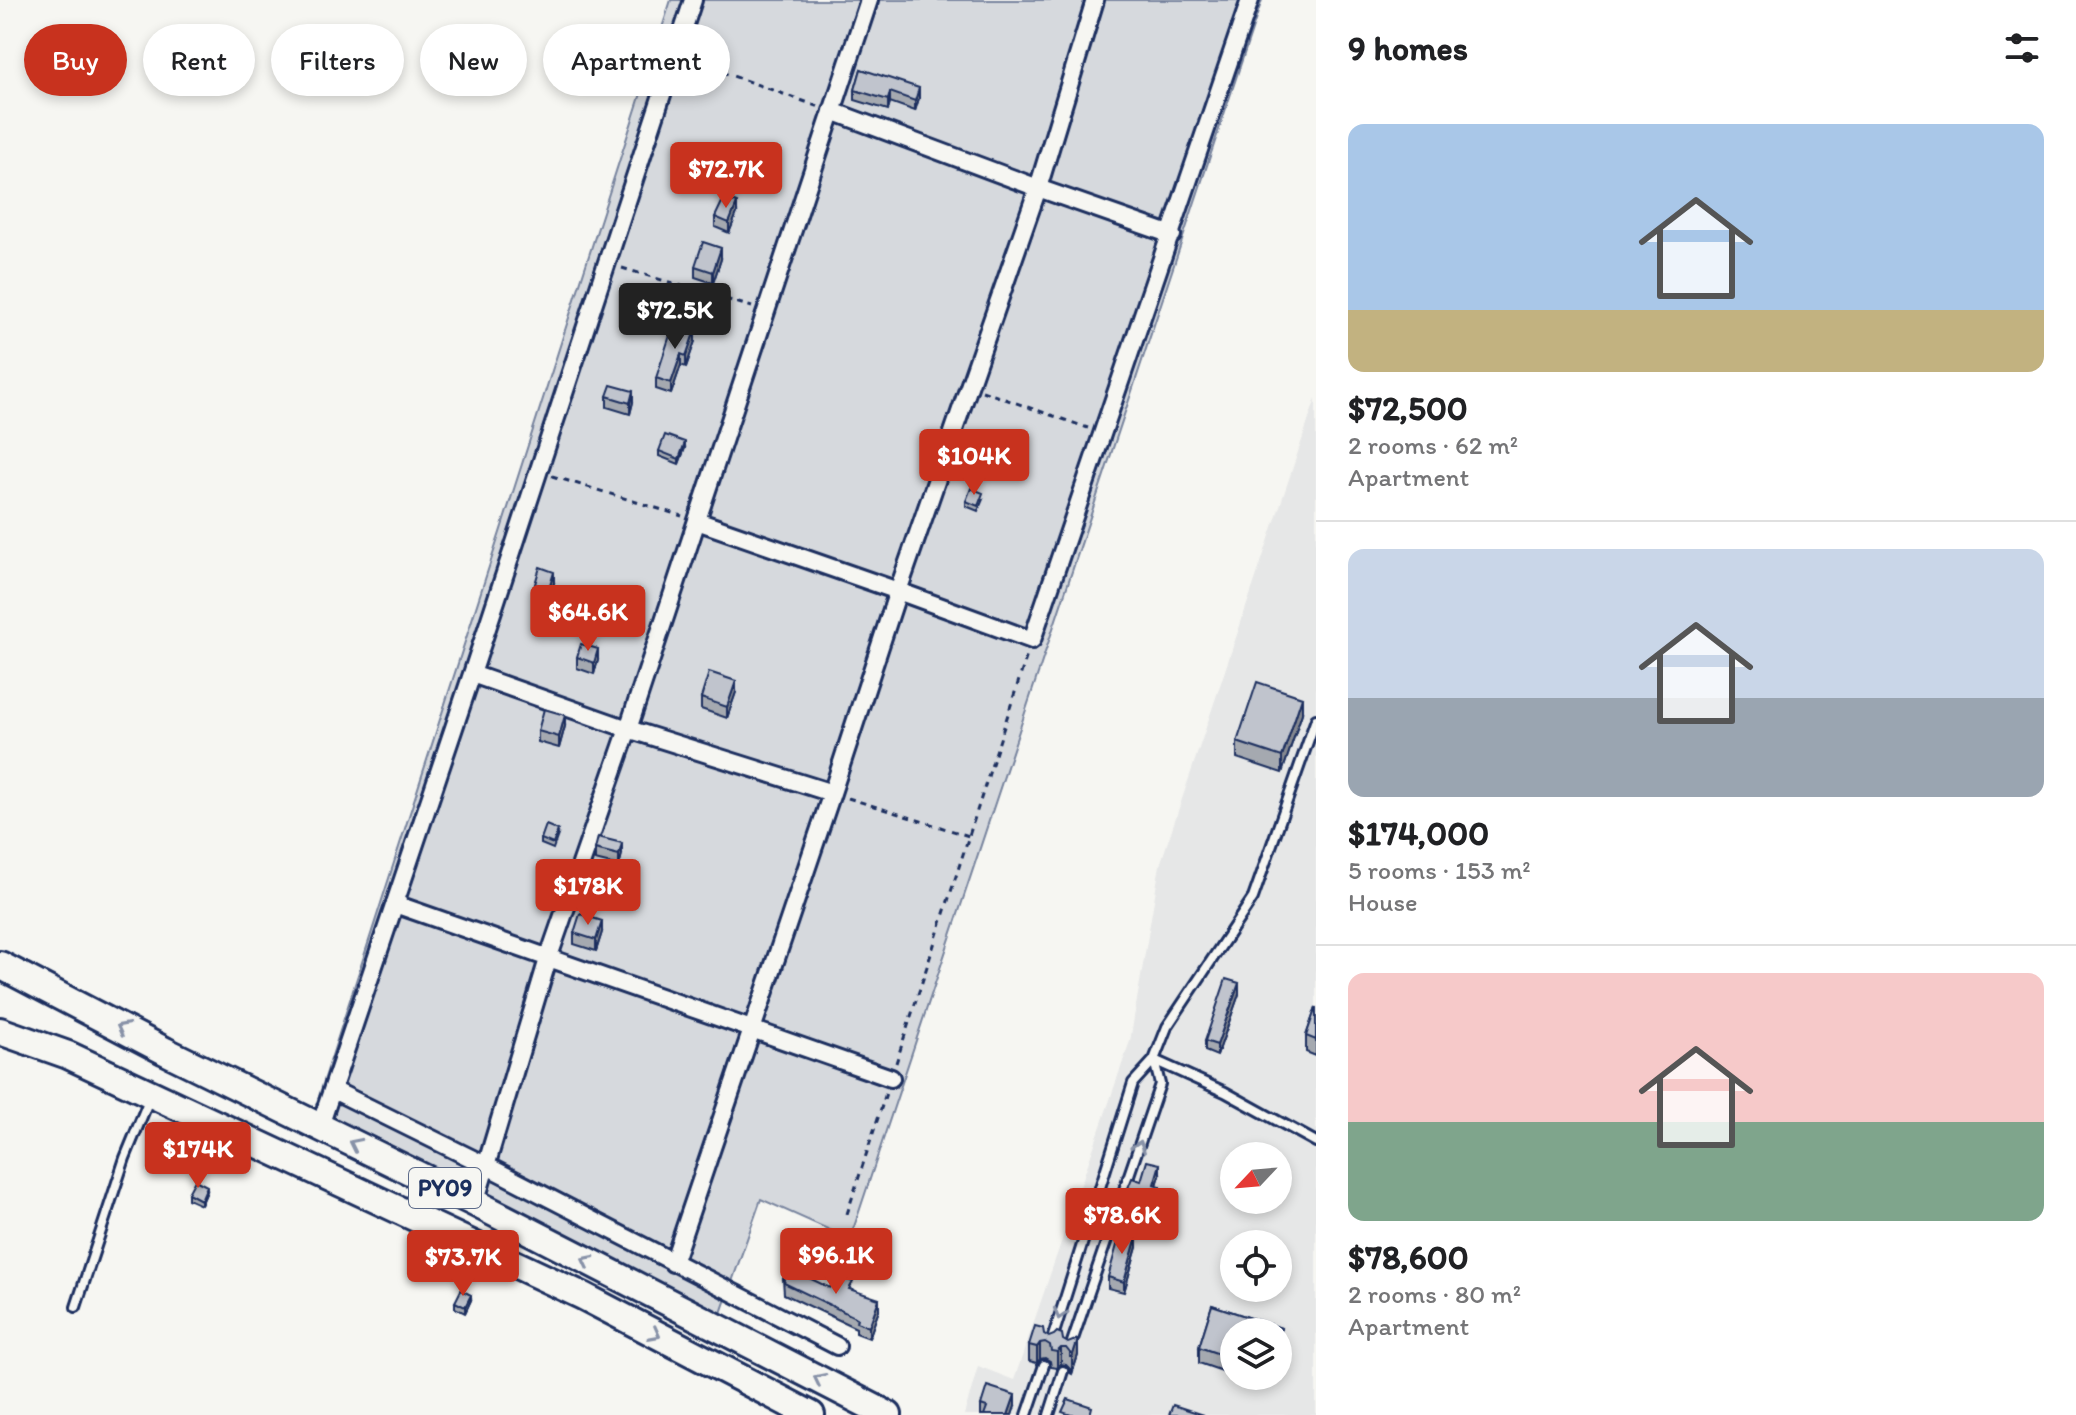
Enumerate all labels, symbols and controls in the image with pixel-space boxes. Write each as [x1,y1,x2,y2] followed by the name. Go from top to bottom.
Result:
[24,24,127,96] chip: Buy
[143,24,255,96] chip: Rent
[271,24,404,96] chip: Filters
[420,24,527,96] chip: New
[543,24,730,96] chip: Apartment
[2000,26,2044,70] icon: filters
[1348,28,1468,69] text: 9 homes
[661,142,791,210] pin: $72.7K
[688,152,764,184] text: $72.7K
[1624,176,1768,320] icon: home
[610,283,740,351] pin: $72.5K
[637,293,713,325] text: $72.5K
[1348,388,1468,429] text: $72,500
[918,429,1030,497] pin: $104K
[1348,429,1518,461] text: 2 rooms · 62 m²
[937,439,1011,471] text: $104K
[1348,461,1469,493] text: Apartment
[523,585,653,653] pin: $64.6K
[548,595,628,627] text: $64.6K
[1624,601,1768,745] icon: home
[1348,813,1489,854] text: $174,000
[1348,854,1531,886] text: 5 rooms · 153 m²
[532,859,644,927] pin: $178K
[553,869,623,901] text: $178K
[1348,886,1418,918] text: House
[116,1023,131,1038] one-way arrow
[1624,1025,1768,1169] icon: home
[142,1122,254,1190] pin: $174K
[163,1132,233,1164] text: $174K
[349,1138,364,1153] one-way arrow
[1130,1139,1146,1153] one-way arrow
[1220,1142,1292,1214] north arrow
[1220,1142,1292,1390] map controls
[409,1168,481,1208] road number: PY09
[1057,1188,1187,1256] pin: $78.6K
[1083,1198,1161,1230] text: $78.6K
[771,1228,901,1296] pin: $96.1K
[398,1230,528,1298] pin: $73.7K
[1220,1230,1292,1302] button: locate
[1348,1237,1469,1278] text: $78,600
[798,1238,874,1270] text: $96.1K
[425,1240,501,1272] text: $73.7K
[581,1255,596,1270] one-way arrow
[1348,1278,1521,1310] text: 2 rooms · 80 m²
[1053,1307,1069,1320] one-way arrow
[1348,1310,1469,1342] text: Apartment
[1220,1318,1292,1390] button: layers
[647,1324,662,1339] one-way arrow
[812,1374,827,1389] one-way arrow

